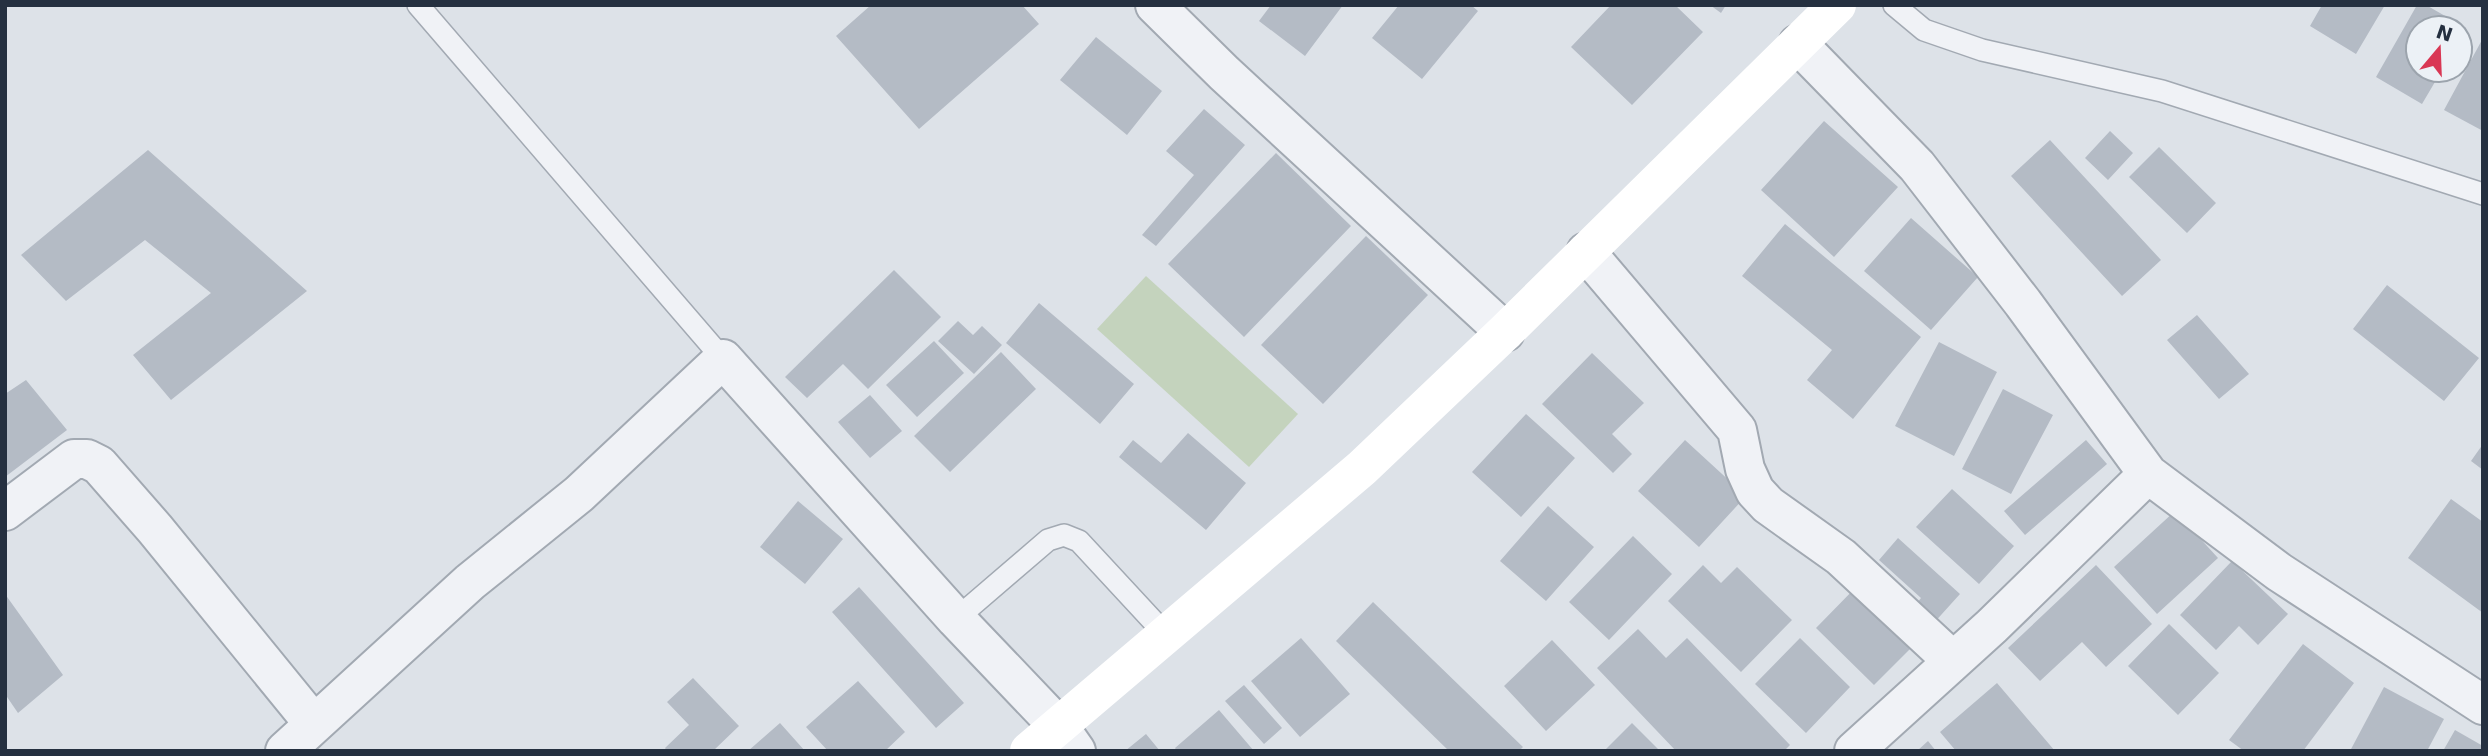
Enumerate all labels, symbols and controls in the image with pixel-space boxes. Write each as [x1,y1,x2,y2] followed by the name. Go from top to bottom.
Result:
[2404,14,2474,84] north arrow
[2433,20,2456,46] text: N

